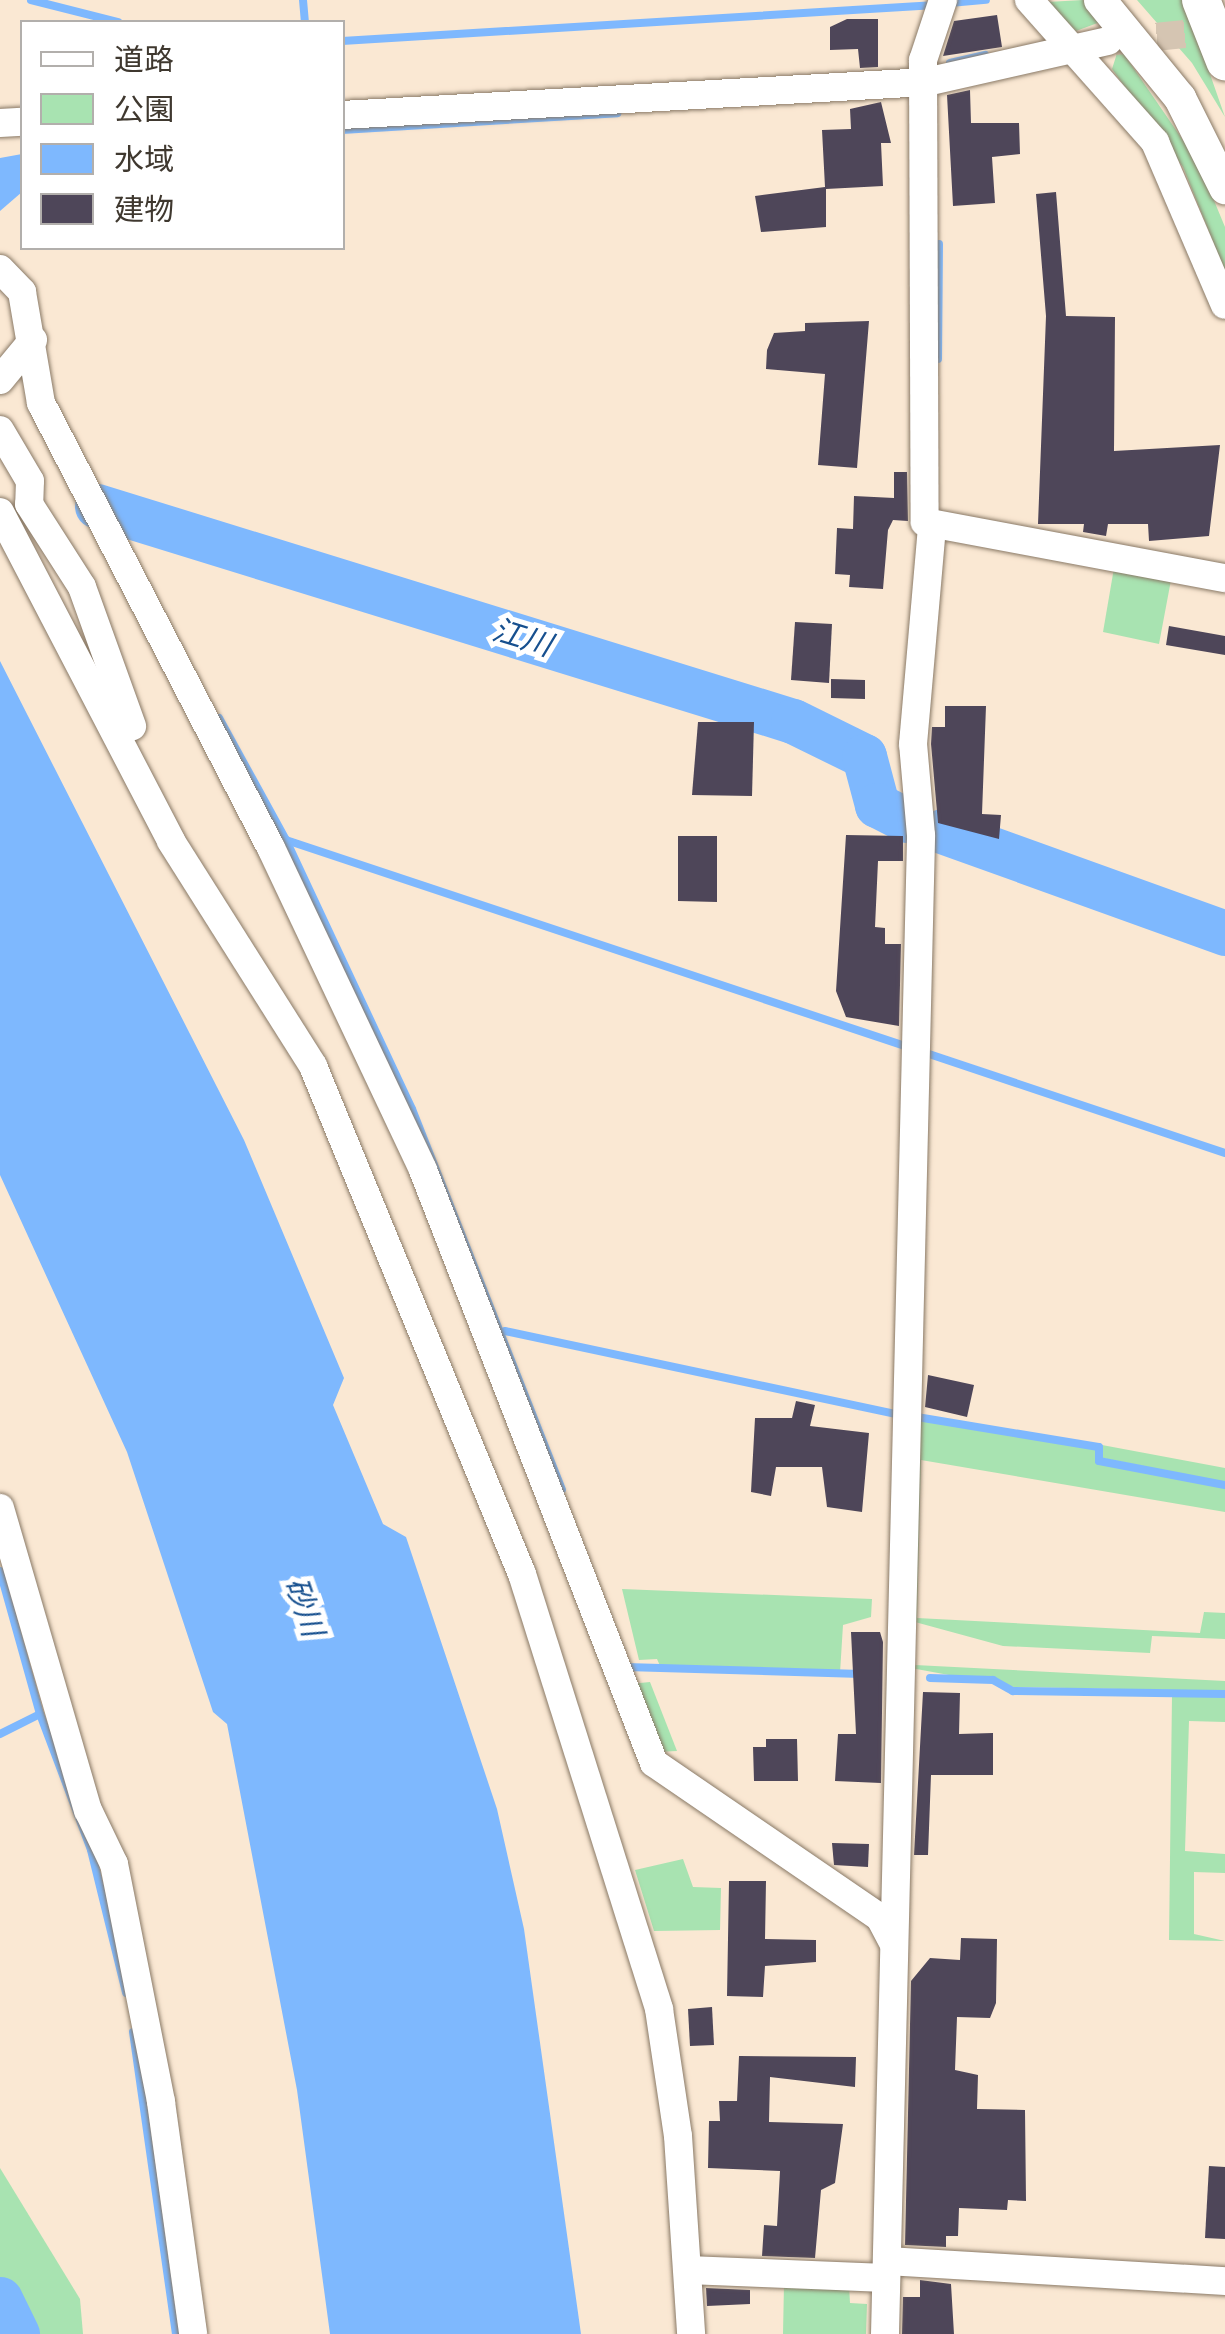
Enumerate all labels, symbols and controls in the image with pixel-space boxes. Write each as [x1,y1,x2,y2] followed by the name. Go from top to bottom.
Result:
[20,20,345,250] legend
[114,38,174,81] text: 道路
[114,88,174,131] text: 公園
[114,138,174,181] text: 水域
[114,188,174,231] text: 建物
[488,612,556,664] water label: 江川
[277,1573,331,1641] water label: 砂川

